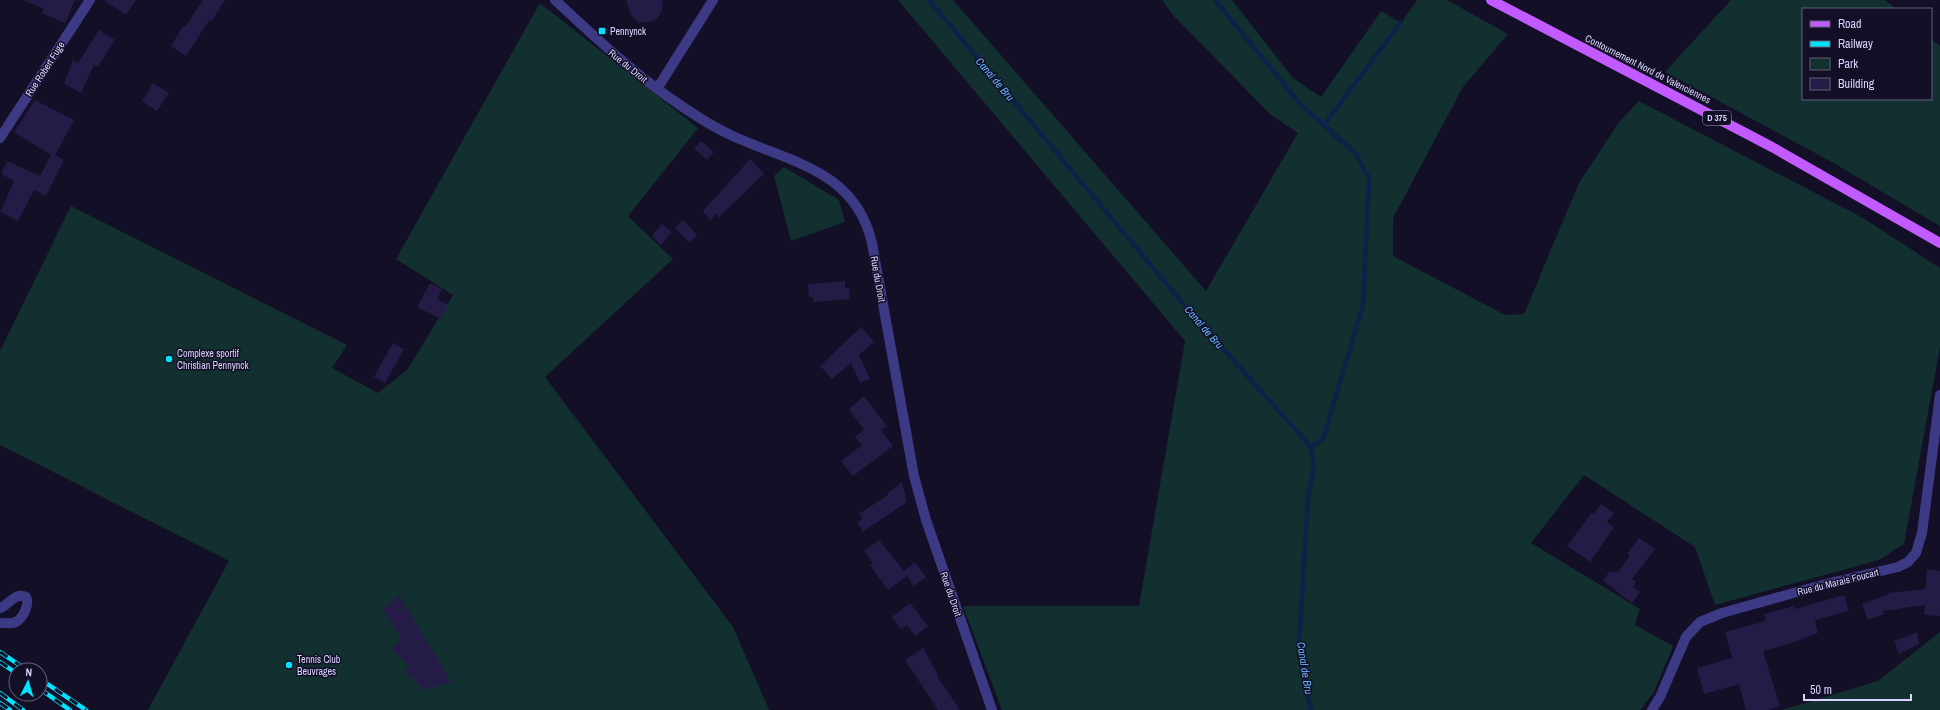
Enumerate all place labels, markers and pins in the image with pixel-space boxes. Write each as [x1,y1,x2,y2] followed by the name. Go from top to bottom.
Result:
[610,25,647,38] place label: Pennynck
[597,26,607,36] marker: Pennynck
[177,347,249,372] place label: Complexe sportif Christian Pennynck
[164,354,174,364] marker: Complexe sportif Christian Pennynck
[297,653,341,678] place label: Tennis Club Beuvrages
[284,660,294,670] marker: Tennis Club Beuvrages

